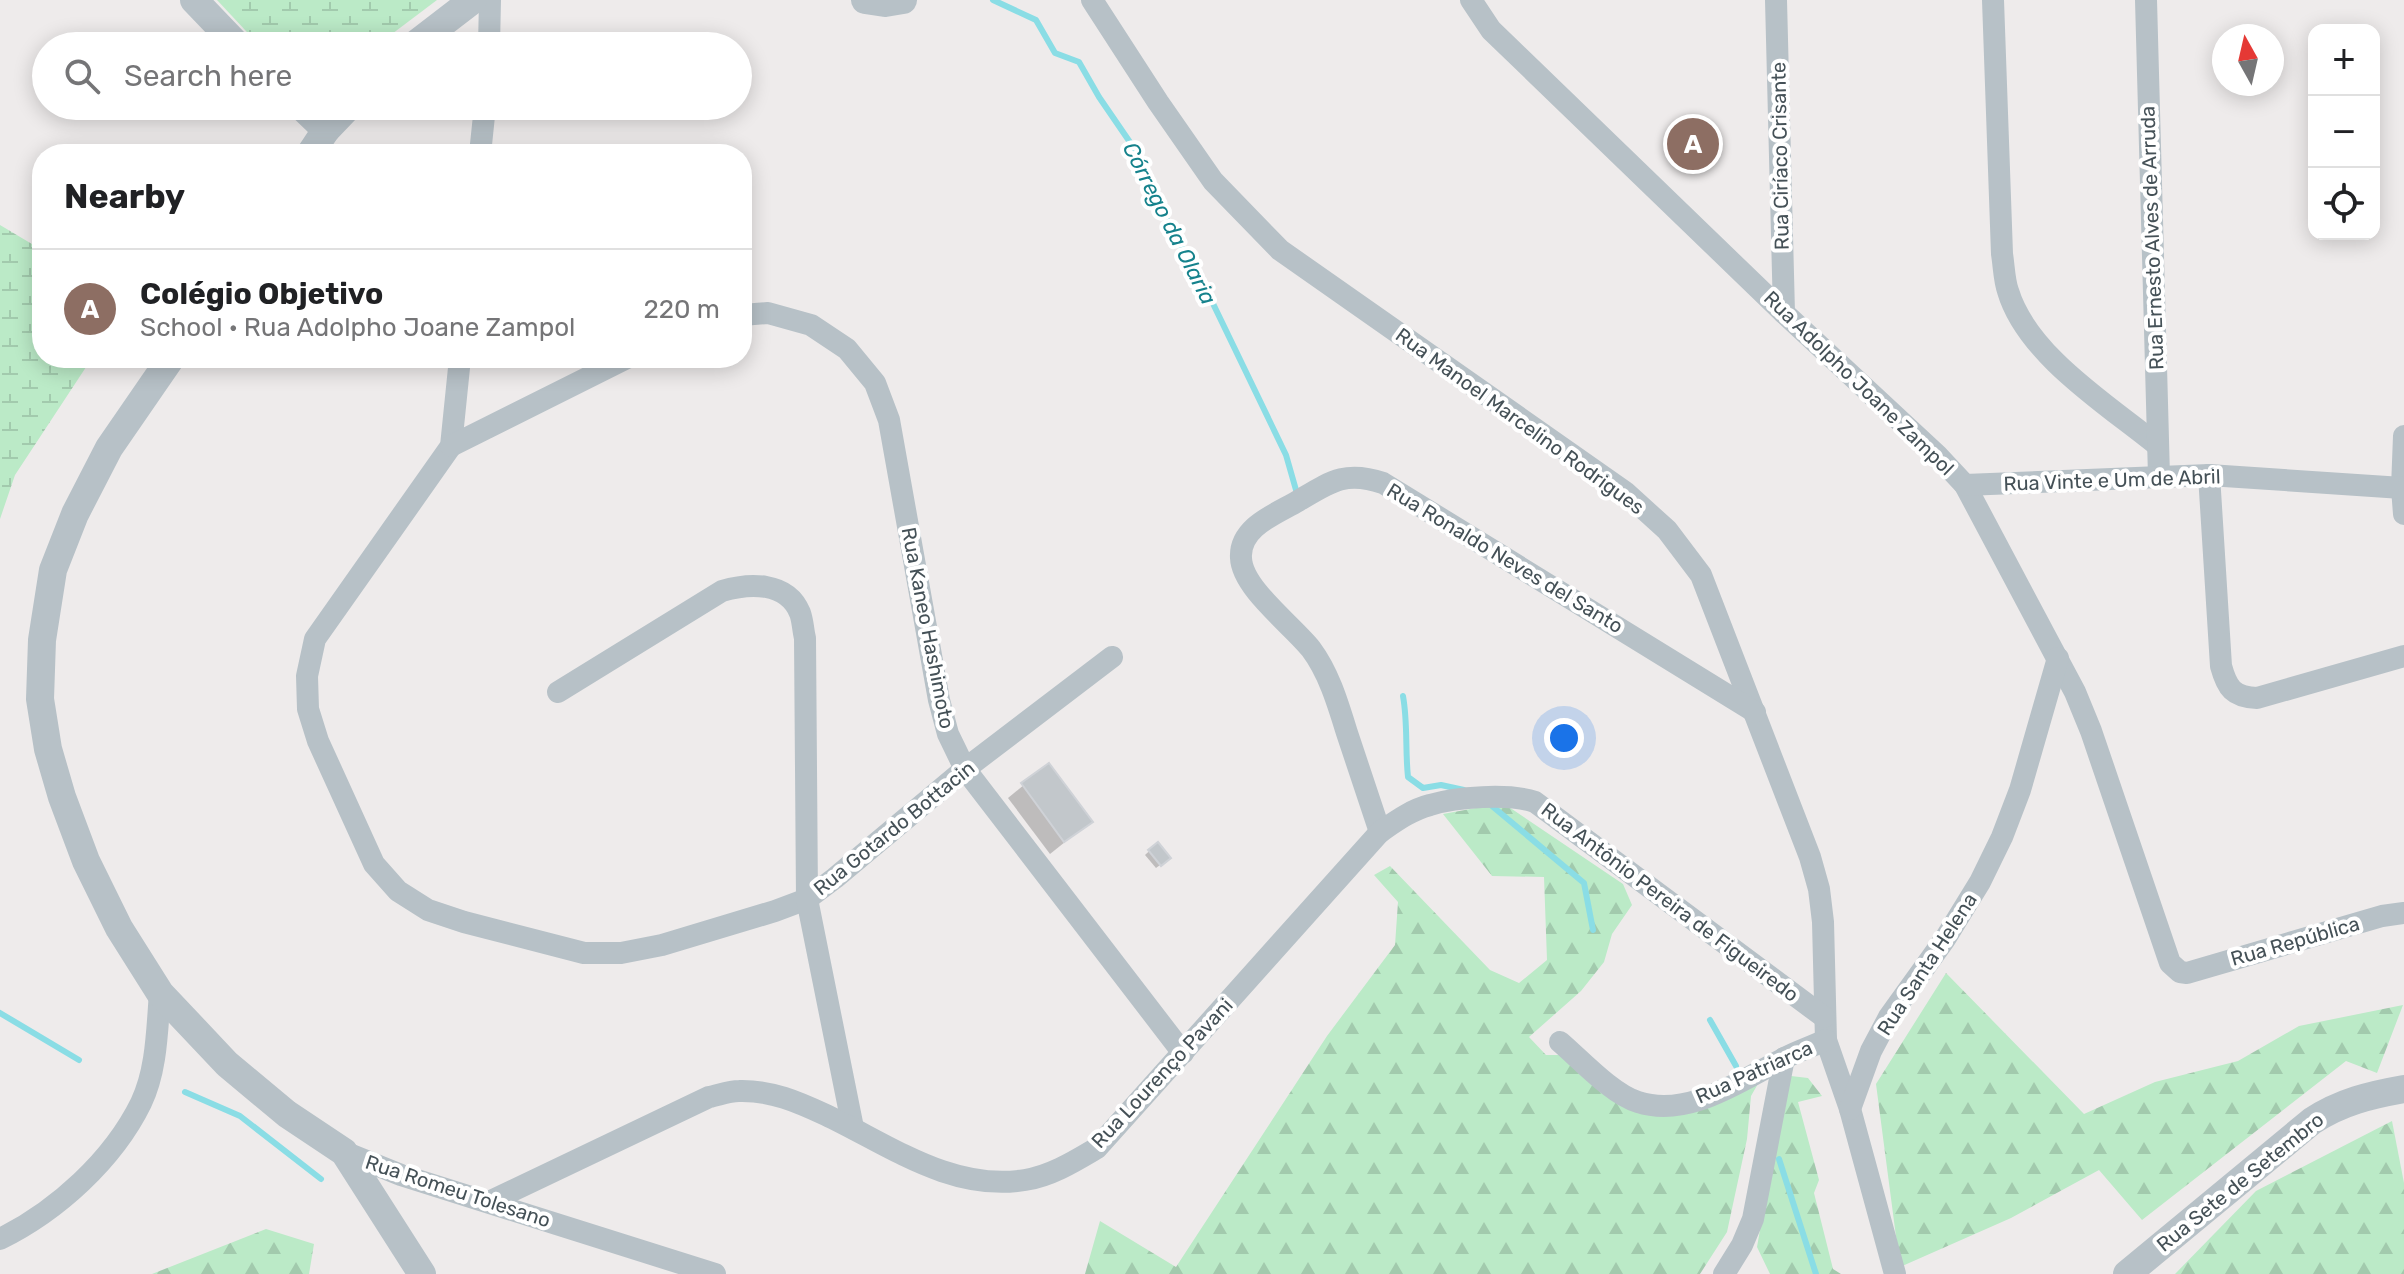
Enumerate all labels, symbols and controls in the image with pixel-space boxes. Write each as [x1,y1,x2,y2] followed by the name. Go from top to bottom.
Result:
[2212,24,2284,96] north arrow
[2308,24,2380,240] map controls
[2308,24,2380,96] button: +
[32,32,752,120] search box
[60,54,104,98] icon: search
[124,58,292,94] text: Search here
[1766,62,1794,250] street label: Rua Ciríaco Crisante
[2308,96,2380,168] button: −
[2135,106,2169,370] street label: Rua Ernesto Alves de Arruda
[1667,114,1719,174] pin: A
[1117,138,1222,309] water label: Córrego da Olaria
[2308,168,2380,240] button: locate
[64,176,185,217] text: Nearby
[140,276,383,312] text: Colégio Objetivo
[1759,286,1959,480] street label: Rua Adolpho Joane Zampol
[81,294,99,325] text: A
[643,294,720,325] text: 220 m
[140,312,575,343] text: School · Rua Adolpho Joane Zampol
[1391,323,1649,519] street label: Rua Manoel Marcelino Rodrigues
[2003,464,2221,496] street label: Rua Vinte e Um de Abril
[1383,478,1627,638] street label: Rua Ronaldo Neves del Santo
[897,525,959,731] street label: Rua Kaneo Hashimoto
[1544,718,1584,758] your location
[809,756,979,900] street label: Rua Gotardo Bottacin
[1537,797,1803,1007] street label: Rua Antônio Pereira de Figueiredo
[1872,888,1982,1040] street label: Rua Santa Helena
[2228,911,2362,971] street label: Rua República
[1086,993,1238,1153] street label: Rua Lourenço Pavani
[1692,1036,1816,1108] street label: Rua Patriarca
[2152,1107,2328,1257] street label: Rua Sete de Setembro
[363,1150,553,1232] street label: Rua Romeu Tolesano

